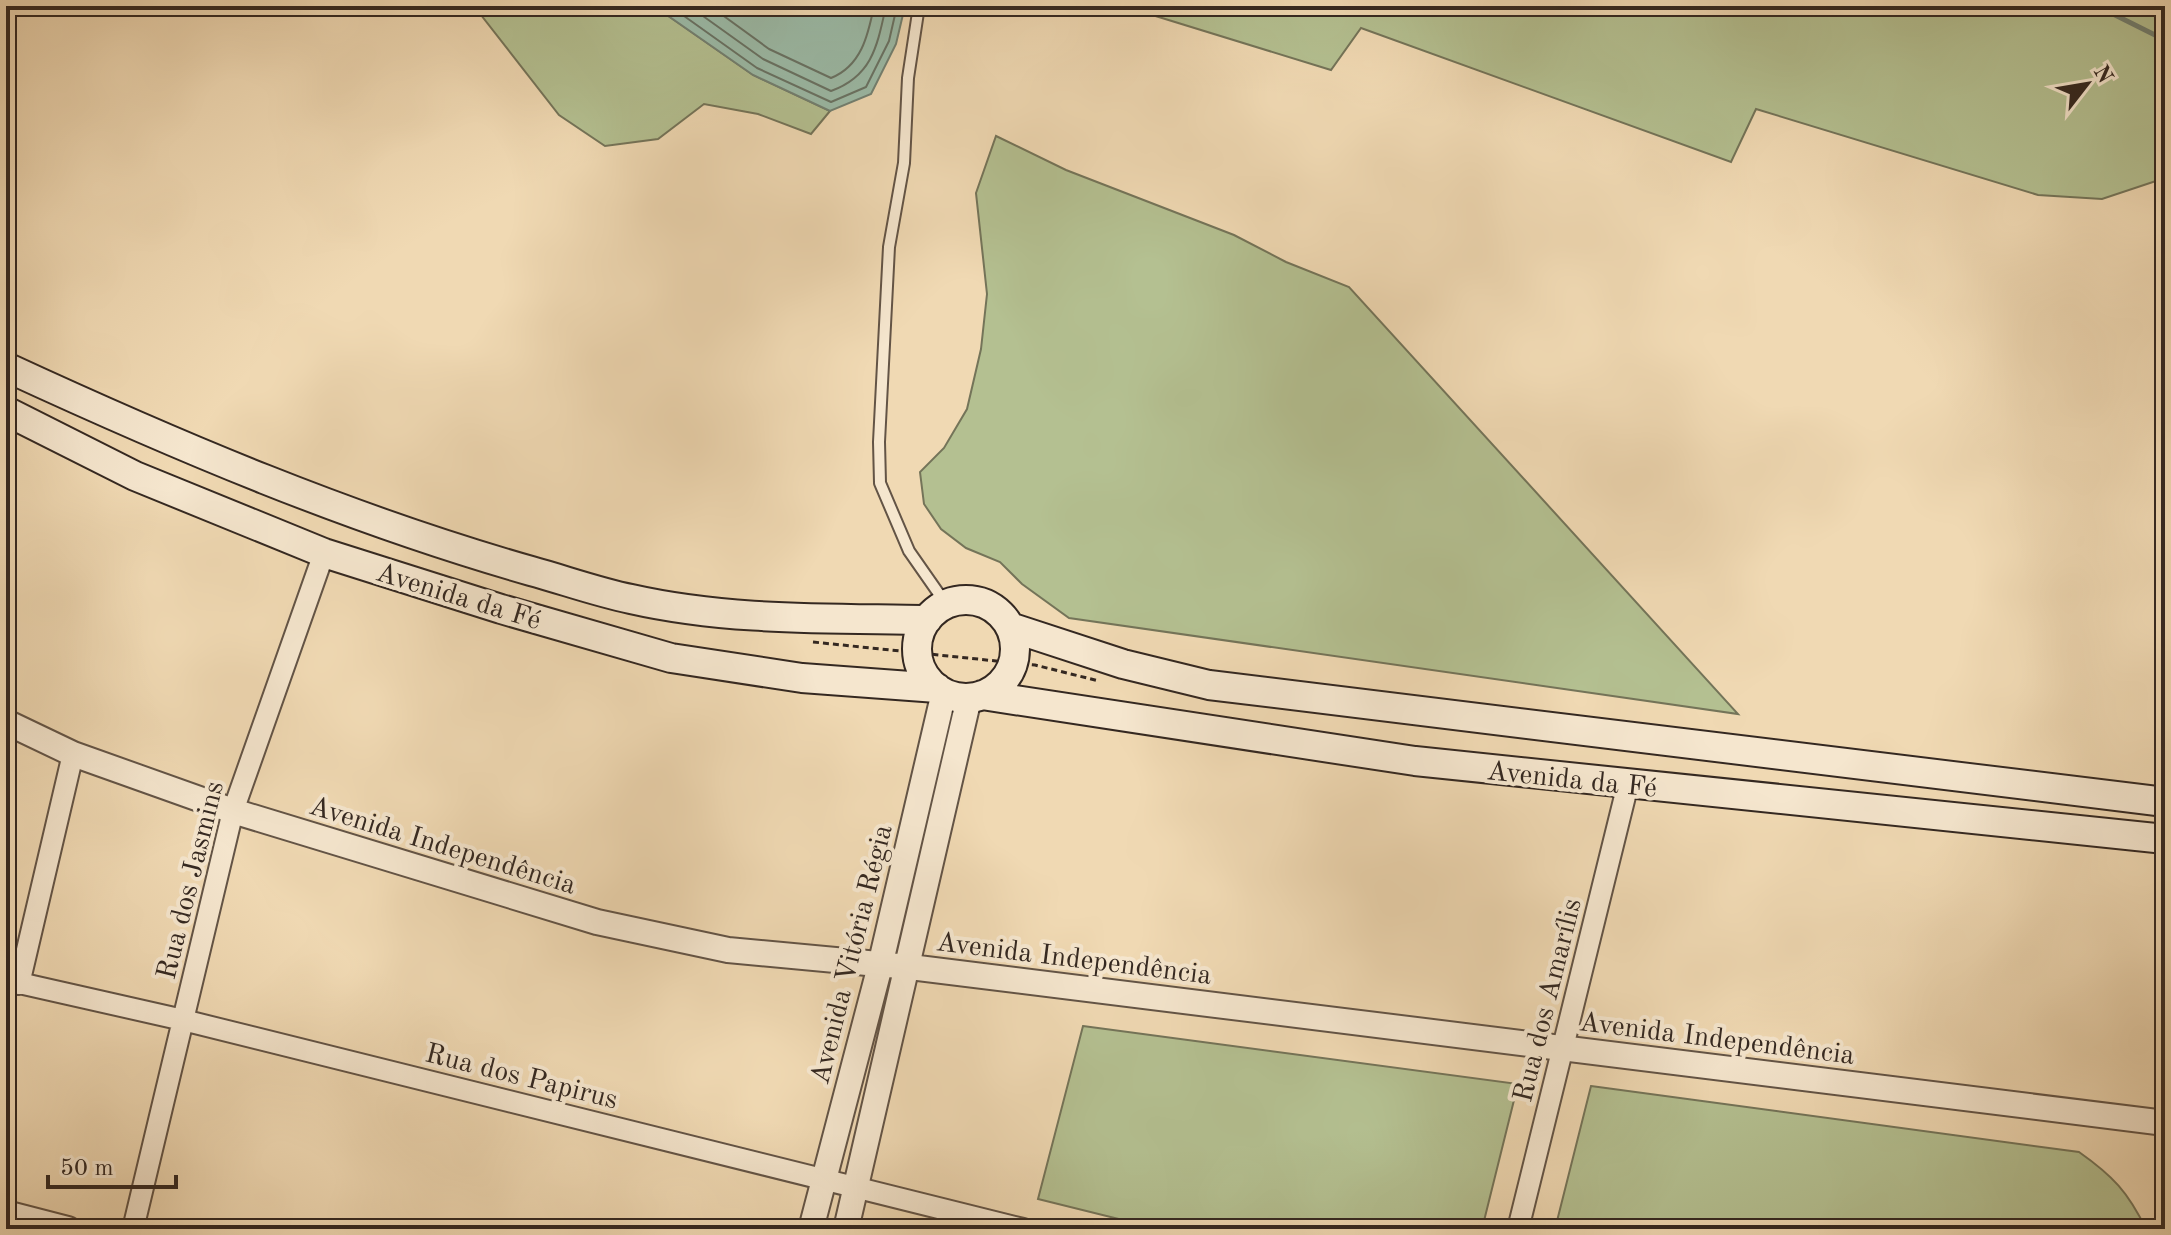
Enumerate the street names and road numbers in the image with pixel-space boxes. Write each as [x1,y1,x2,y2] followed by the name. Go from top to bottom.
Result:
[372,559,544,636] street label: Avenida da Fé
[1485,758,1658,804] street label: Avenida da Fé
[154,779,230,983] street label: Rua dos Jasmins
[305,793,579,901] street label: Avenida Independência
[807,822,899,1088] street label: Avenida Vitória Régia
[1510,896,1588,1105] street label: Rua dos Amarílis
[934,929,1213,991] street label: Avenida Independência
[1577,1009,1856,1071] street label: Avenida Independência
[422,1040,620,1115] street label: Rua dos Papirus

